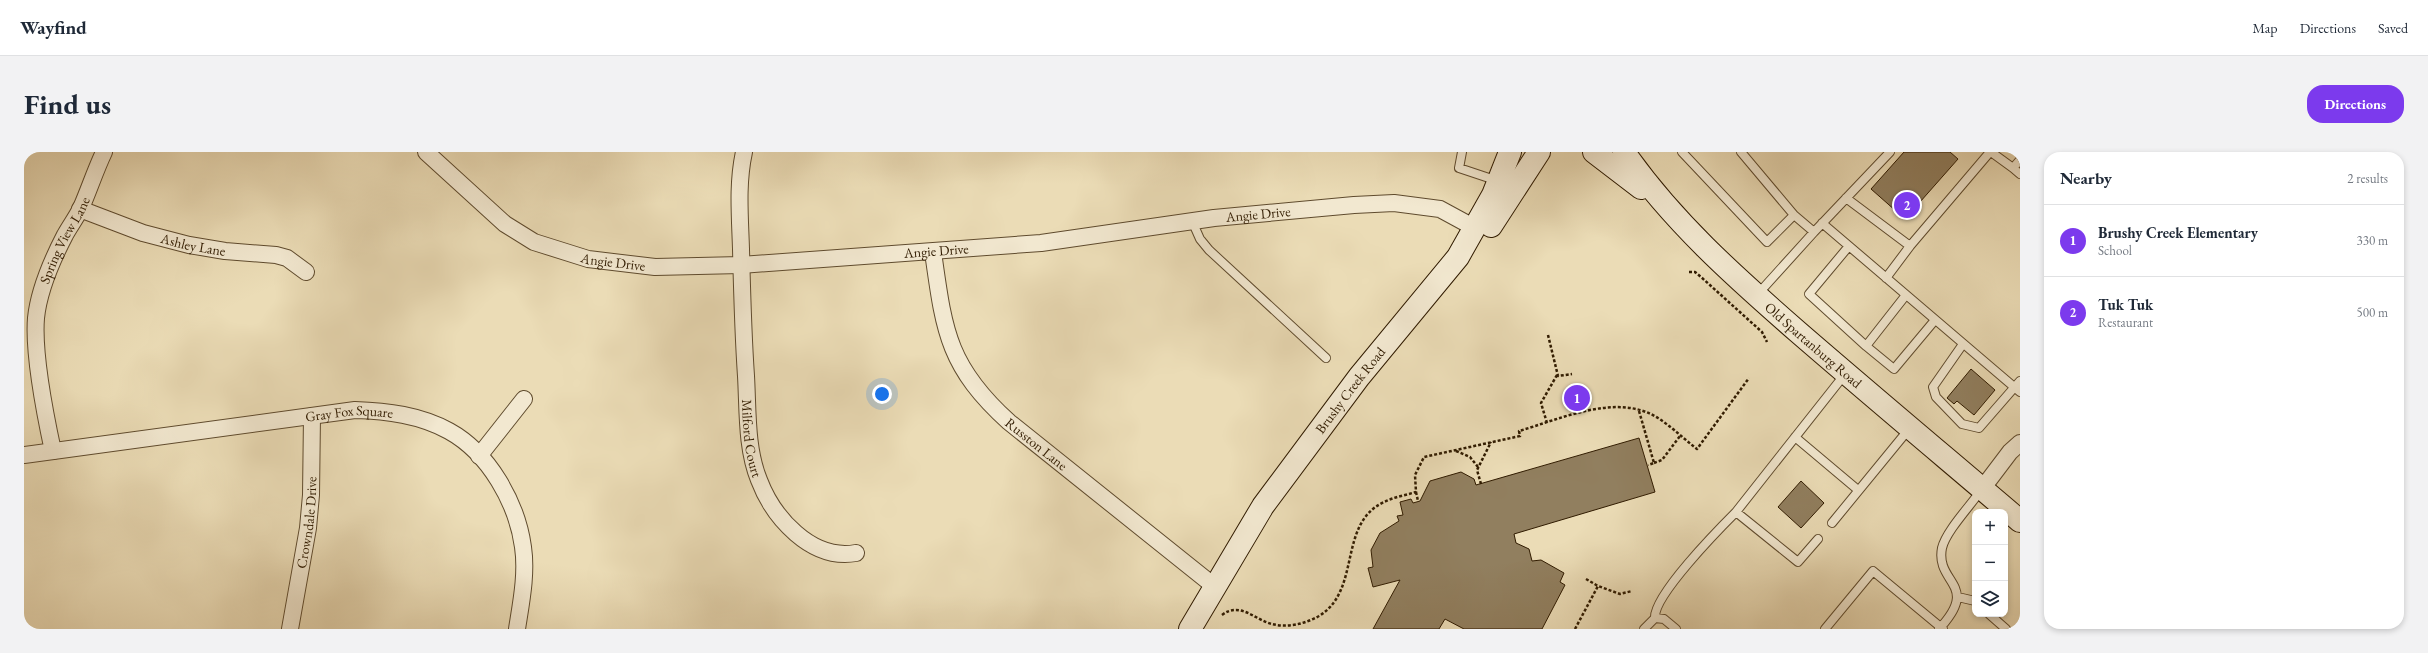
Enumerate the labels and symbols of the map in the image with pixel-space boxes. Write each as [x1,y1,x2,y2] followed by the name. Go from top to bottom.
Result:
[1894,190,1920,220] pin: 2
[35,194,94,286] street label: Spring View Lane
[1224,202,1292,226] street label: Angie Drive
[158,229,227,260] street label: Ashley Lane
[902,239,970,262] street label: Angie Drive
[578,248,647,275] street label: Angie Drive
[1761,298,1866,393] street label: Old Spartanburg Road
[1311,342,1390,437] street label: Brushy Creek Road
[1564,383,1590,413] pin: 1
[872,384,892,404] your location
[738,399,766,480] street label: Milford Court
[304,401,395,426] street label: Gray Fox Square
[1002,414,1072,475] street label: Russton Lane
[292,476,320,570] street label: Crowndale Drive

